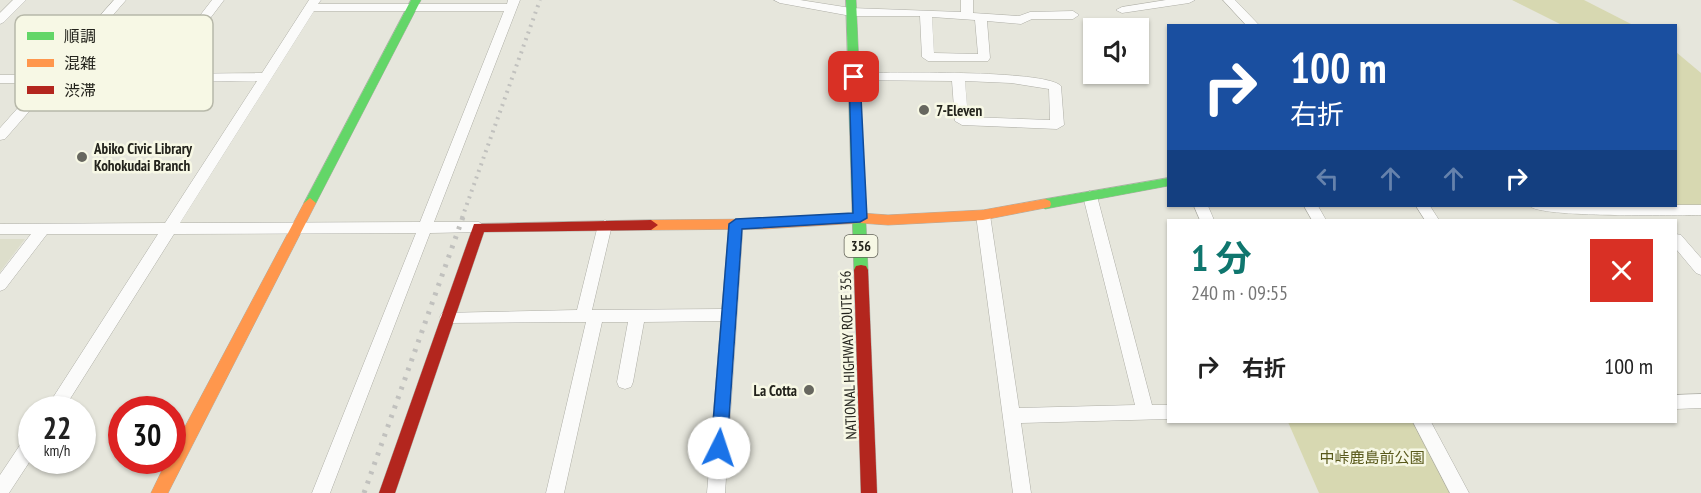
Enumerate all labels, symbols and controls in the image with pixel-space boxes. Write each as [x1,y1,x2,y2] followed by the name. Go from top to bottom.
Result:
[15,15,213,111] legend
[1083,18,1149,84] map controls
[1083,18,1149,84] button: sound
[64,26,96,46] text: 順調
[1290,40,1387,95] text: 100 m
[1191,48,1269,126] icon: right
[828,51,879,102] pin
[64,53,96,73] text: 混雑
[837,60,870,93] icon: arrive
[64,80,96,100] text: 渋滞
[1290,97,1344,131] text: 右折
[936,101,983,120] place label: 7-Eleven
[917,103,931,117] marker: 7-Eleven
[93,139,193,175] place label: Abiko Civic Library Kohokudai Branch
[75,150,89,164] marker: Abiko Civic Library Kohokudai Branch
[1311,162,1344,195] icon: left
[1374,162,1407,195] icon: ahead
[1437,162,1470,195] icon: ahead
[1500,162,1533,195] icon: right
[1191,234,1252,281] text: 1 分
[844,235,878,257] road number: 356
[1590,239,1653,302] button: close
[836,270,860,440] street label: NATIONAL HIGHWAY ROUTE 356
[1191,280,1288,306] text: 240 m · 09:55
[1191,350,1224,383] icon: right
[1604,352,1653,380] text: 100 m
[1242,354,1286,382] text: 右折
[754,381,797,400] place label: La Cotta
[802,383,816,397] marker: La Cotta
[108,396,186,474] speed limit sign: 30
[43,408,71,447] text: 22
[687,416,751,480] position arrow
[44,441,70,460] text: km/h
[1319,448,1425,467] park label: 中峠鹿島前公園

